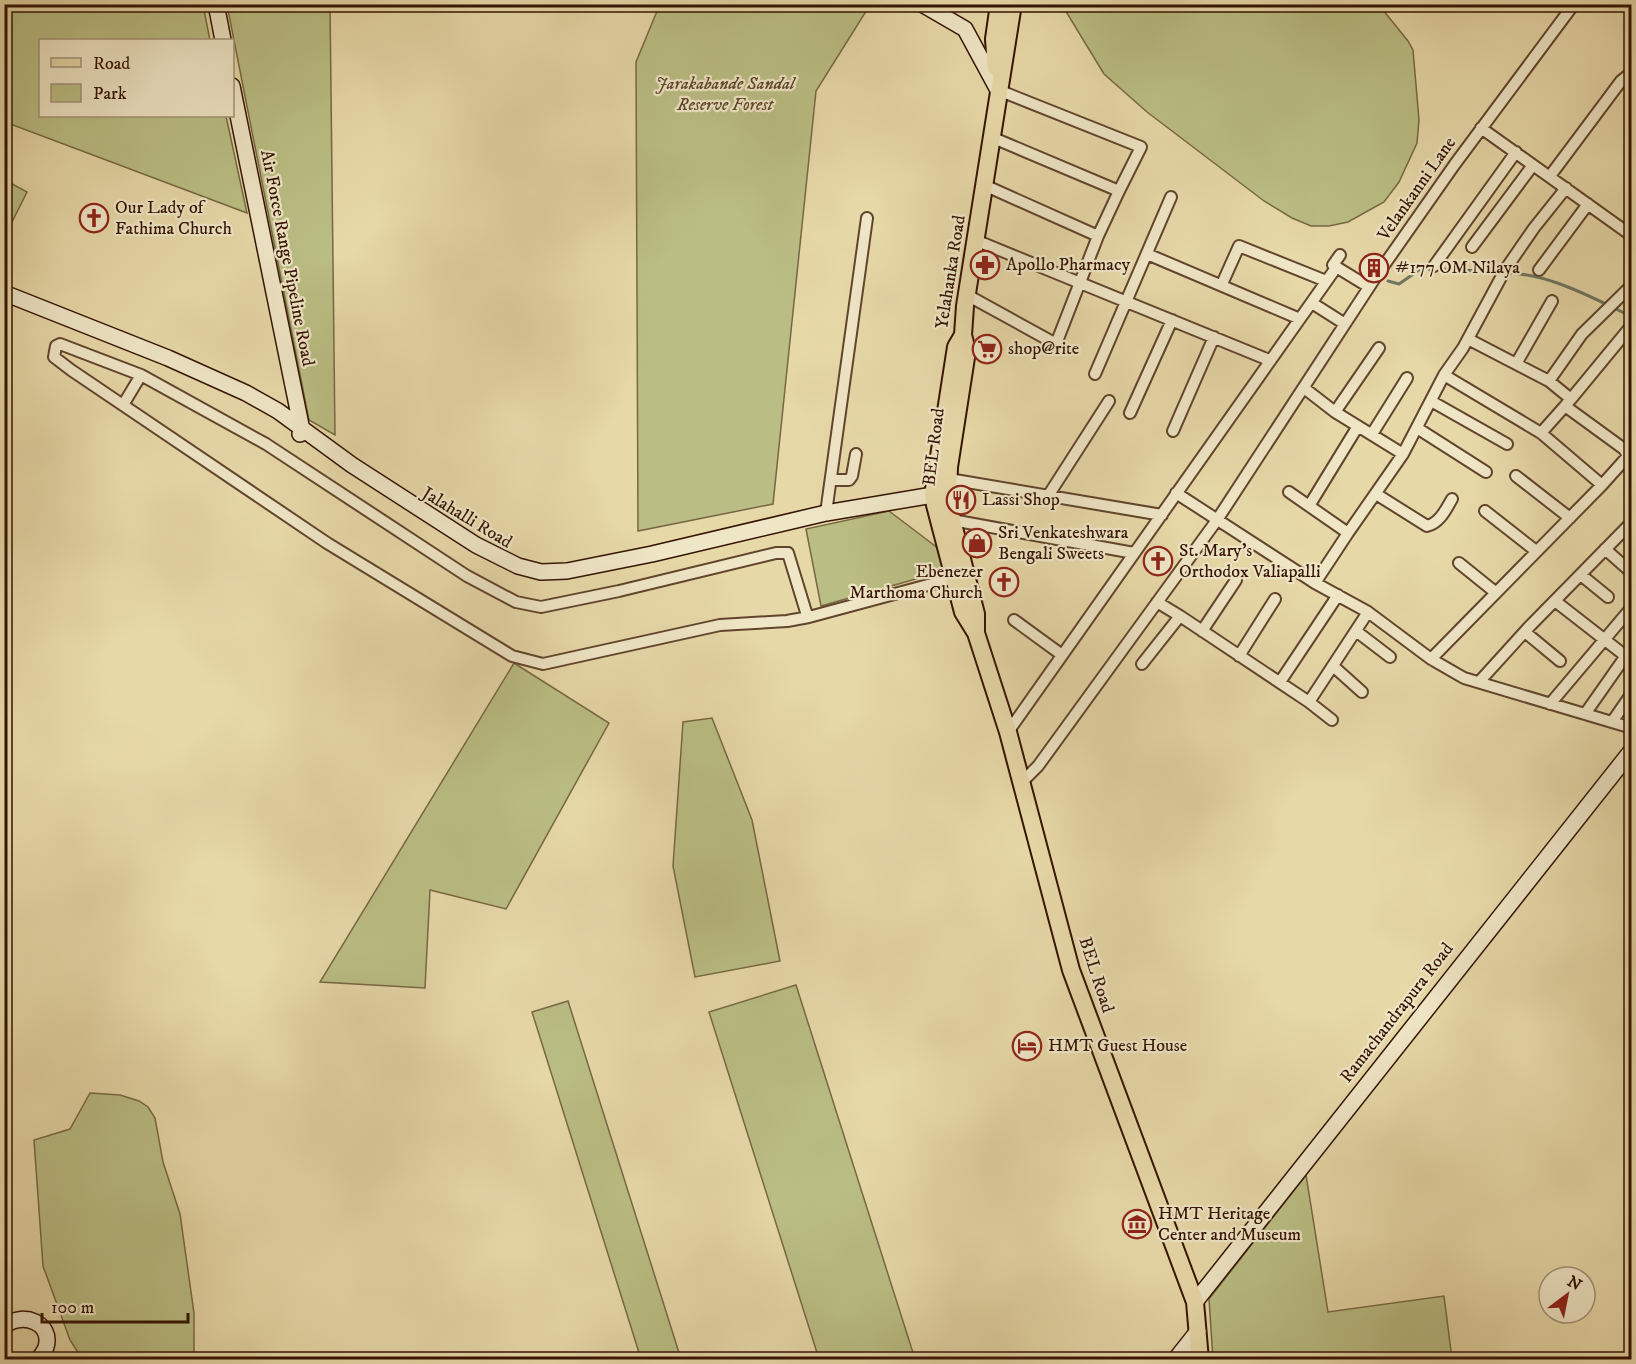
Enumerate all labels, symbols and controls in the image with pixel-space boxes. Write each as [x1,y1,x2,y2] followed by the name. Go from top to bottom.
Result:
[39,39,234,117] legend
[93,53,130,75] text: Road
[655,73,797,116] park label: Jarakabande Sandal Reserve Forest
[93,83,127,105] text: Park
[1373,133,1461,246] street label: Velankanni Lane
[255,148,319,368] street label: Air Force Range Pipeline Road
[115,197,232,240] place label: Our Lady of Fathima Church
[78,202,110,234] church icon: Our Lady of Fathima Church
[931,214,971,330] street label: Yelahanka Road
[969,249,1001,281] pharmacy icon: Apollo Pharmacy
[1358,252,1390,284] building icon: #177 OM Nilaya
[1006,254,1131,276] place label: Apollo Pharmacy
[1395,257,1520,279] place label: #177 OM Nilaya
[971,333,1003,365] supermarket icon: shop@rite
[1008,338,1079,360] place label: shop@rite
[918,407,950,487] street label: BEL Road
[416,481,516,553] street label: Jalahalli Road
[945,484,977,516] restaurant icon: Lassi Shop
[982,489,1060,511] place label: Lassi Shop
[998,522,1129,565] place label: Sri Venkateshwara Bengali Sweets
[961,527,993,559] shop icon: Sri Venkateshwara Bengali Sweets
[1179,540,1321,583] place label: St. Mary's Orthodox Valiapalli
[1142,545,1174,577] church icon: St. Mary's Orthodox Valiapalli
[849,561,984,604] place label: Ebenezer Marthoma Church
[988,566,1020,598] church icon: Ebenezer Marthoma Church
[1073,934,1119,1016] street label: BEL Road
[1336,939,1458,1087] street label: Ramachandrapura Road
[1011,1030,1043,1062] hotel icon: HMT Guest House
[1048,1035,1187,1057] place label: HMT Guest House
[1158,1203,1301,1246] place label: HMT Heritage Center and Museum
[1121,1208,1153,1240] museum icon: HMT Heritage Center and Museum
[1537,1265,1597,1325] north arrow
[1564,1271,1585,1295] text: N
[42,1286,188,1324] scale bar
[51,1297,94,1319] text: 100 m

